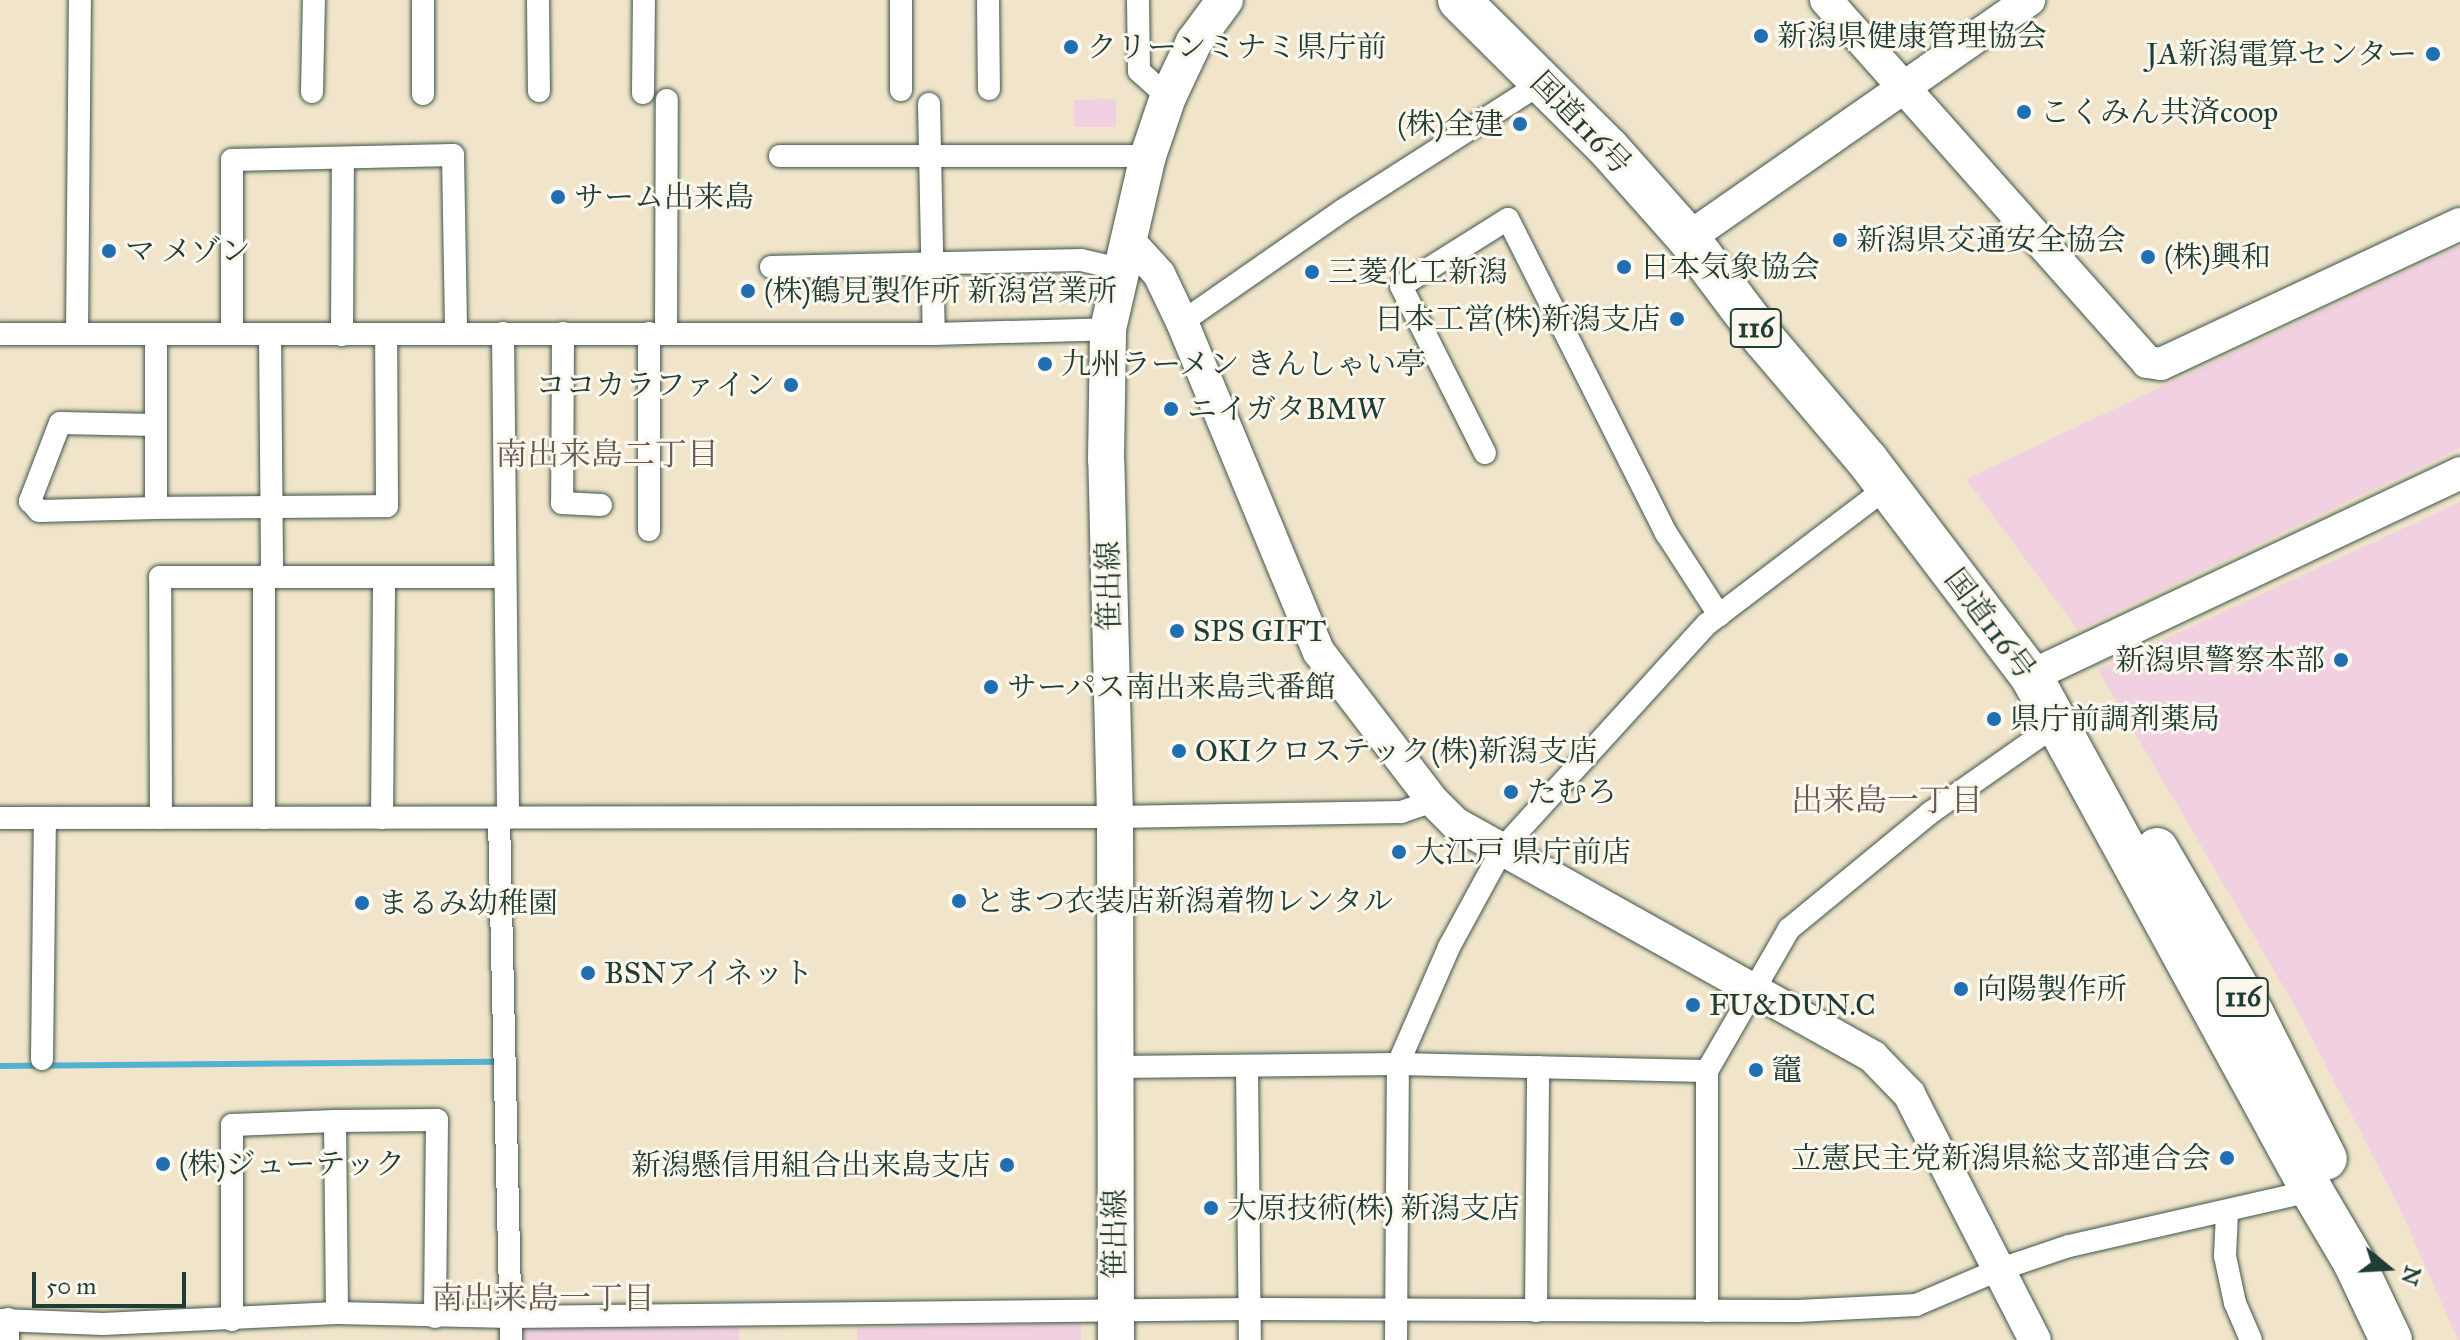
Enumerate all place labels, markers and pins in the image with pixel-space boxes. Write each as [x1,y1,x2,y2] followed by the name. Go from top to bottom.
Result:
[1777,18,2047,54] place label: 新潟県健康管理協会
[1752,27,1770,45] marker: 新潟県健康管理協会
[1087,29,1387,65] place label: クリーンミナミ県庁前
[2145,36,2417,72] place label: JA新潟電算センター
[1062,38,1080,56] marker: クリーンミナミ県庁前
[2424,45,2442,63] marker: JA新潟電算センター
[2040,94,2278,130] place label: こくみん共済coop
[2015,103,2033,121] marker: こくみん共済coop
[1397,106,1504,142] place label: (株)全建
[1511,115,1529,133] marker: (株)全建
[574,179,754,215] place label: サーム出来島
[549,188,567,206] marker: サーム出来島
[1856,222,2126,258] place label: 新潟県交通安全協会
[1831,231,1849,249] marker: 新潟県交通安全協会
[125,233,251,269] place label: マ メゾン
[2164,239,2271,275] place label: (株)興和
[100,242,118,260] marker: マ メゾン
[2139,248,2157,266] marker: (株)興和
[1640,249,1820,285] place label: 日本気象協会
[1328,254,1508,290] place label: 三菱化工新潟
[1615,258,1633,276] marker: 日本気象協会
[1303,263,1321,281] marker: 三菱化工新潟
[764,273,1117,309] place label: (株)鶴見製作所 新潟営業所
[739,282,757,300] marker: (株)鶴見製作所 新潟営業所
[1374,301,1661,337] place label: 日本工営(株)新潟支店
[1668,310,1686,328] marker: 日本工営(株)新潟支店
[1061,346,1427,382] place label: 九州ラーメン きんしゃい亭
[1036,355,1054,373] marker: 九州ラーメン きんしゃい亭
[535,367,775,403] place label: ココカラファイン
[782,376,800,394] marker: ココカラファイン
[1187,391,1386,427] place label: ニイガタBMW
[1162,400,1180,418] marker: ニイガタBMW
[1193,613,1326,649] place label: SPS GIFT
[1168,622,1186,640] marker: SPS GIFT
[2115,642,2325,678] place label: 新潟県警察本部
[2332,651,2350,669] marker: 新潟県警察本部
[1007,669,1337,705] place label: サーパス南出来島弐番館
[982,678,1000,696] marker: サーパス南出来島弐番館
[2010,701,2220,737] place label: 県庁前調剤薬局
[1985,710,2003,728] marker: 県庁前調剤薬局
[1195,733,1598,769] place label: OKIクロステック(株)新潟支店
[1170,742,1188,760] marker: OKIクロステック(株)新潟支店
[1527,774,1617,810] place label: たむろ
[1502,783,1520,801] marker: たむろ
[1415,834,1631,870] place label: 大江戸 県庁前店
[1390,843,1408,861] marker: 大江戸 県庁前店
[975,883,1395,919] place label: とまつ衣装店新潟着物レンタル
[378,885,558,921] place label: まるみ幼稚園
[950,892,968,910] marker: とまつ衣装店新潟着物レンタル
[353,894,371,912] marker: まるみ幼稚園
[604,955,817,991] place label: BSNアイネット
[579,964,597,982] marker: BSNアイネット
[1977,971,2127,1007] place label: 向陽製作所
[1952,980,1970,998] marker: 向陽製作所
[1709,987,1876,1023] place label: FU&DUN.C
[1684,996,1702,1014] marker: FU&DUN.C
[1772,1052,1802,1088] place label: 竈
[1747,1061,1765,1079] marker: 竈
[1791,1140,2211,1176] place label: 立憲民主党新潟県総支部連合会
[179,1146,406,1182] place label: (株)ジューテック
[631,1147,991,1183] place label: 新潟懸信用組合出来島支店
[2218,1149,2236,1167] marker: 立憲民主党新潟県総支部連合会
[154,1155,172,1173] marker: (株)ジューテック
[998,1156,1016,1174] marker: 新潟懸信用組合出来島支店
[1227,1190,1520,1226] place label: 大原技術(株) 新潟支店
[1202,1199,1220,1217] marker: 大原技術(株) 新潟支店

